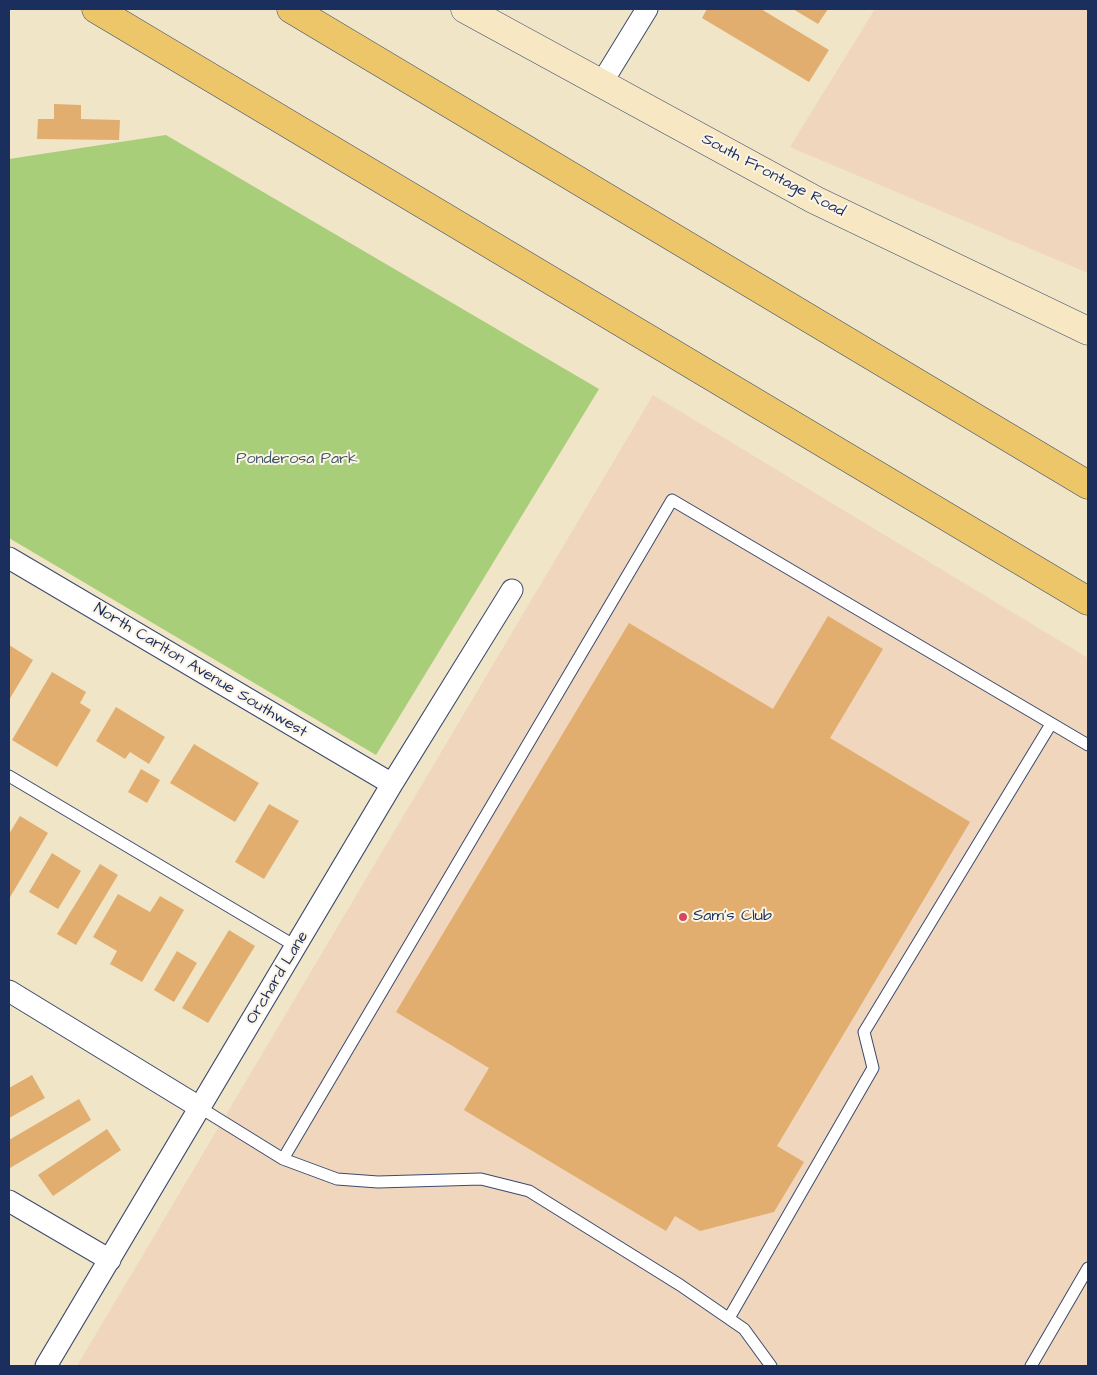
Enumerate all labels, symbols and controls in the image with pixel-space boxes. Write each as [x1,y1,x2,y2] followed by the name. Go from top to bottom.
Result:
[698,130,848,222] street label: South Frontage Road
[236,450,358,470] park label: Ponderosa Park
[90,600,310,742] street label: North Carlton Avenue Southwest
[693,907,772,927] place label: Sam's Club
[677,911,689,923] marker: Sam's Club
[243,928,313,1028] street label: Orchard Lane

